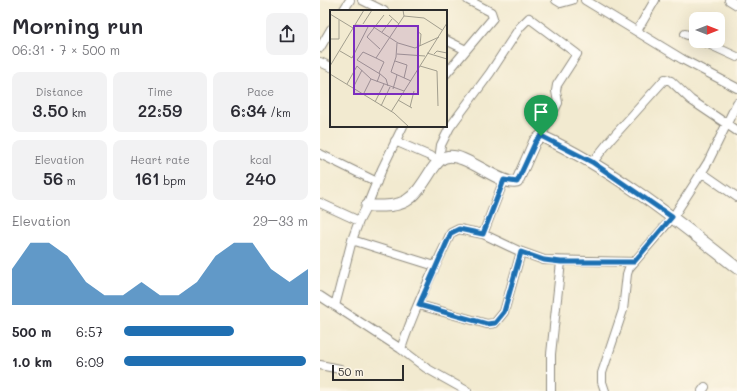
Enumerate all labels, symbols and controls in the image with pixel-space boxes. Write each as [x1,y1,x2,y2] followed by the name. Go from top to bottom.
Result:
[330,10,447,127] inset map
[12,11,143,40] text: Morning run
[689,12,725,48] north arrow
[689,12,725,48] map controls
[266,13,308,55] button: share
[12,41,120,58] text: 06:31 · 7 × 500 m
[36,84,83,99] text: Distance
[147,84,173,99] text: Time
[247,84,274,99] text: Pace
[524,95,558,136] pin
[32,99,68,121] text: 3.50
[138,99,182,121] text: 22:59
[231,99,267,121] text: 6:34
[530,101,552,123] icon: arrive
[68,105,86,120] text: km
[267,105,291,120] text: /km
[35,152,84,167] text: Elevation
[130,152,190,167] text: Heart rate
[250,152,272,167] text: kcal
[43,167,63,189] text: 56
[134,167,160,189] text: 161
[245,167,276,189] text: 240
[63,173,76,188] text: m
[160,173,186,188] text: bpm
[12,212,70,229] text: Elevation
[253,212,308,229] text: 29–33 m
[12,323,51,340] text: 500 m
[76,323,103,340] text: 6:57
[12,353,52,370] text: 1.0 km
[76,353,104,370] text: 6:09
[332,363,404,382] scale bar
[338,364,364,379] text: 50 m

